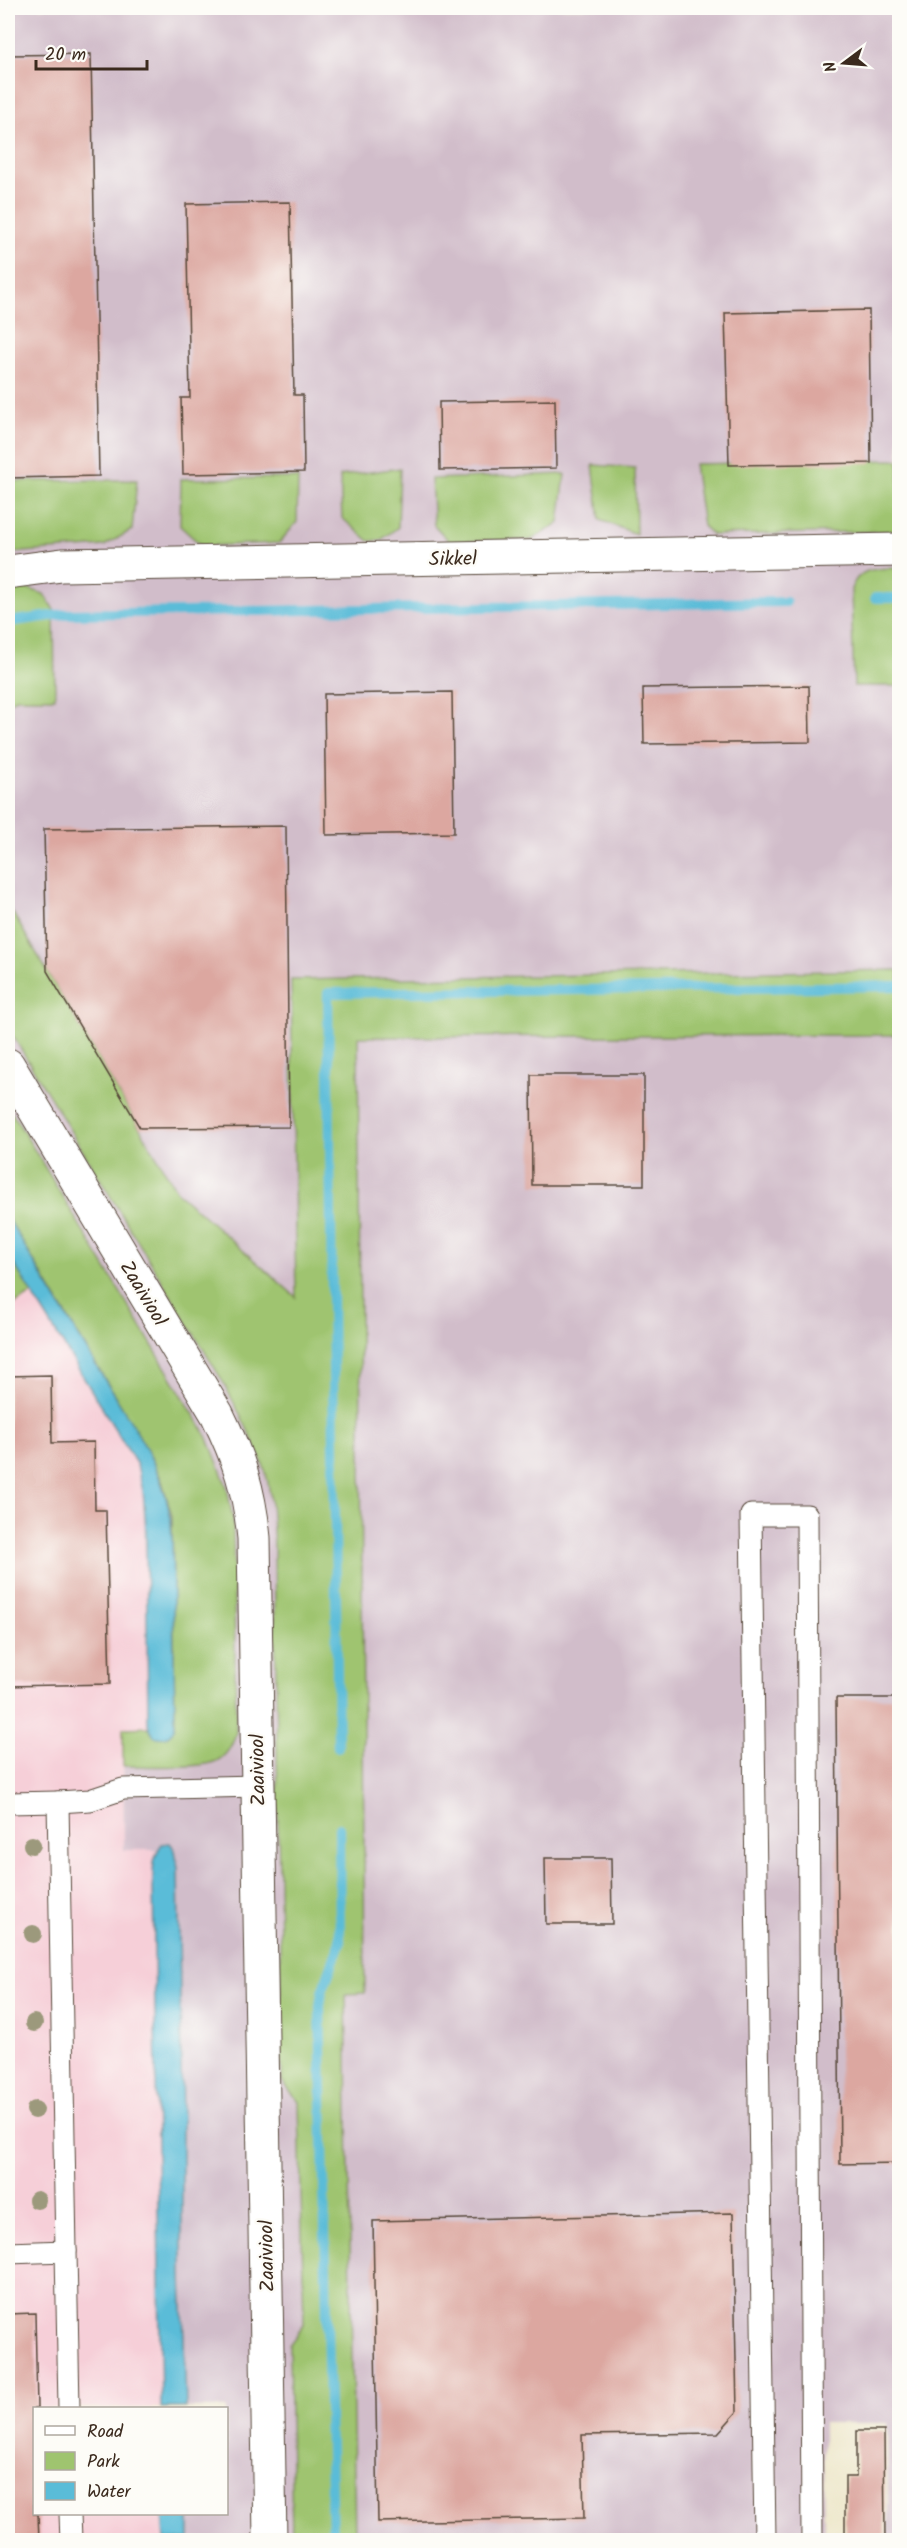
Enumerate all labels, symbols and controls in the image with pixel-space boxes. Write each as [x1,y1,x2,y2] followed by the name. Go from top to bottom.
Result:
[36,33,147,71] scale bar
[814,33,874,93] north arrow
[45,41,86,70] text: 20 m
[818,58,844,75] text: N
[429,544,477,576] street label: Sikkel
[110,1255,175,1333] street label: Zaaiviool
[242,1734,276,1806] street label: Zaaiviool
[251,2220,285,2292] street label: Zaaiviool
[33,2407,228,2515] legend
[87,2418,124,2447] text: Road
[87,2448,120,2477] text: Park
[87,2478,132,2507] text: Water

